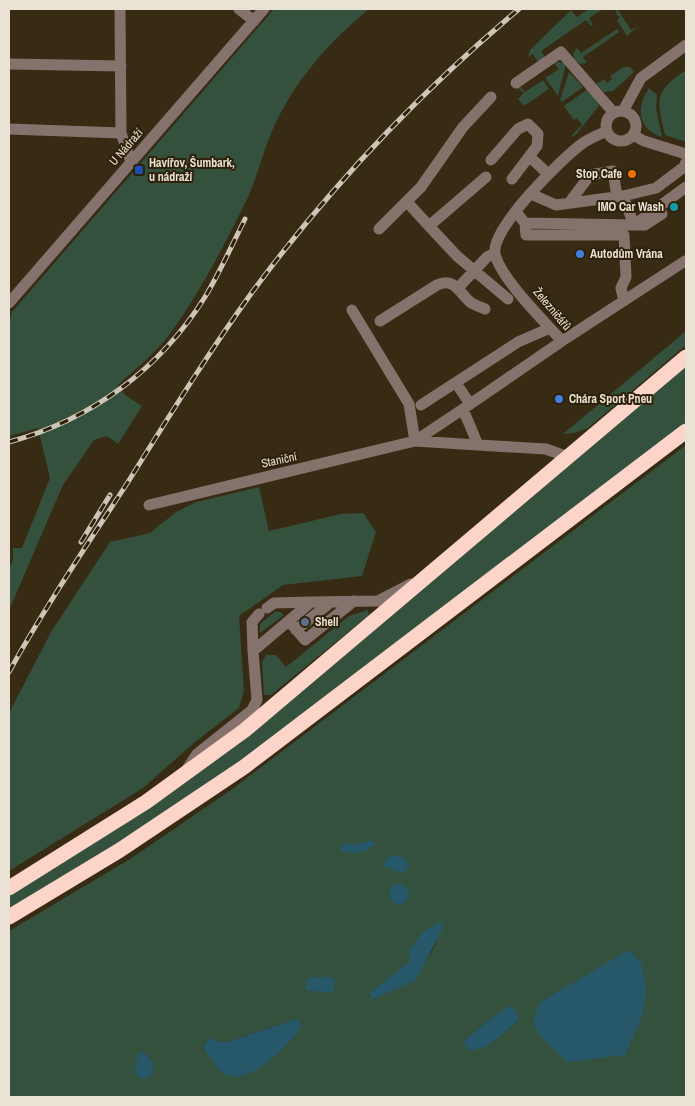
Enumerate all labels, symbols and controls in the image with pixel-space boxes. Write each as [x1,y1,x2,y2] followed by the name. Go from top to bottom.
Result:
[105,125,147,169] street label: U Nádraží
[149,155,235,185] place label: Havířov, Šumbark, u nádraží
[133,164,145,176] marker: Havířov, Šumbark, u nádraží
[576,166,623,182] place label: Stop Cafe
[626,168,638,180] marker: Stop Cafe
[598,199,664,215] place label: IMO Car Wash
[668,201,680,213] marker: IMO Car Wash
[590,246,663,262] place label: Autodům Vrána
[574,248,586,260] marker: Autodům Vrána
[529,284,575,334] street label: Železničářů
[569,391,652,407] place label: Chára Sport Pneu
[553,393,565,405] marker: Chára Sport Pneu
[260,448,299,472] street label: Staniční
[315,614,339,630] place label: Shell
[299,616,311,628] marker: Shell

